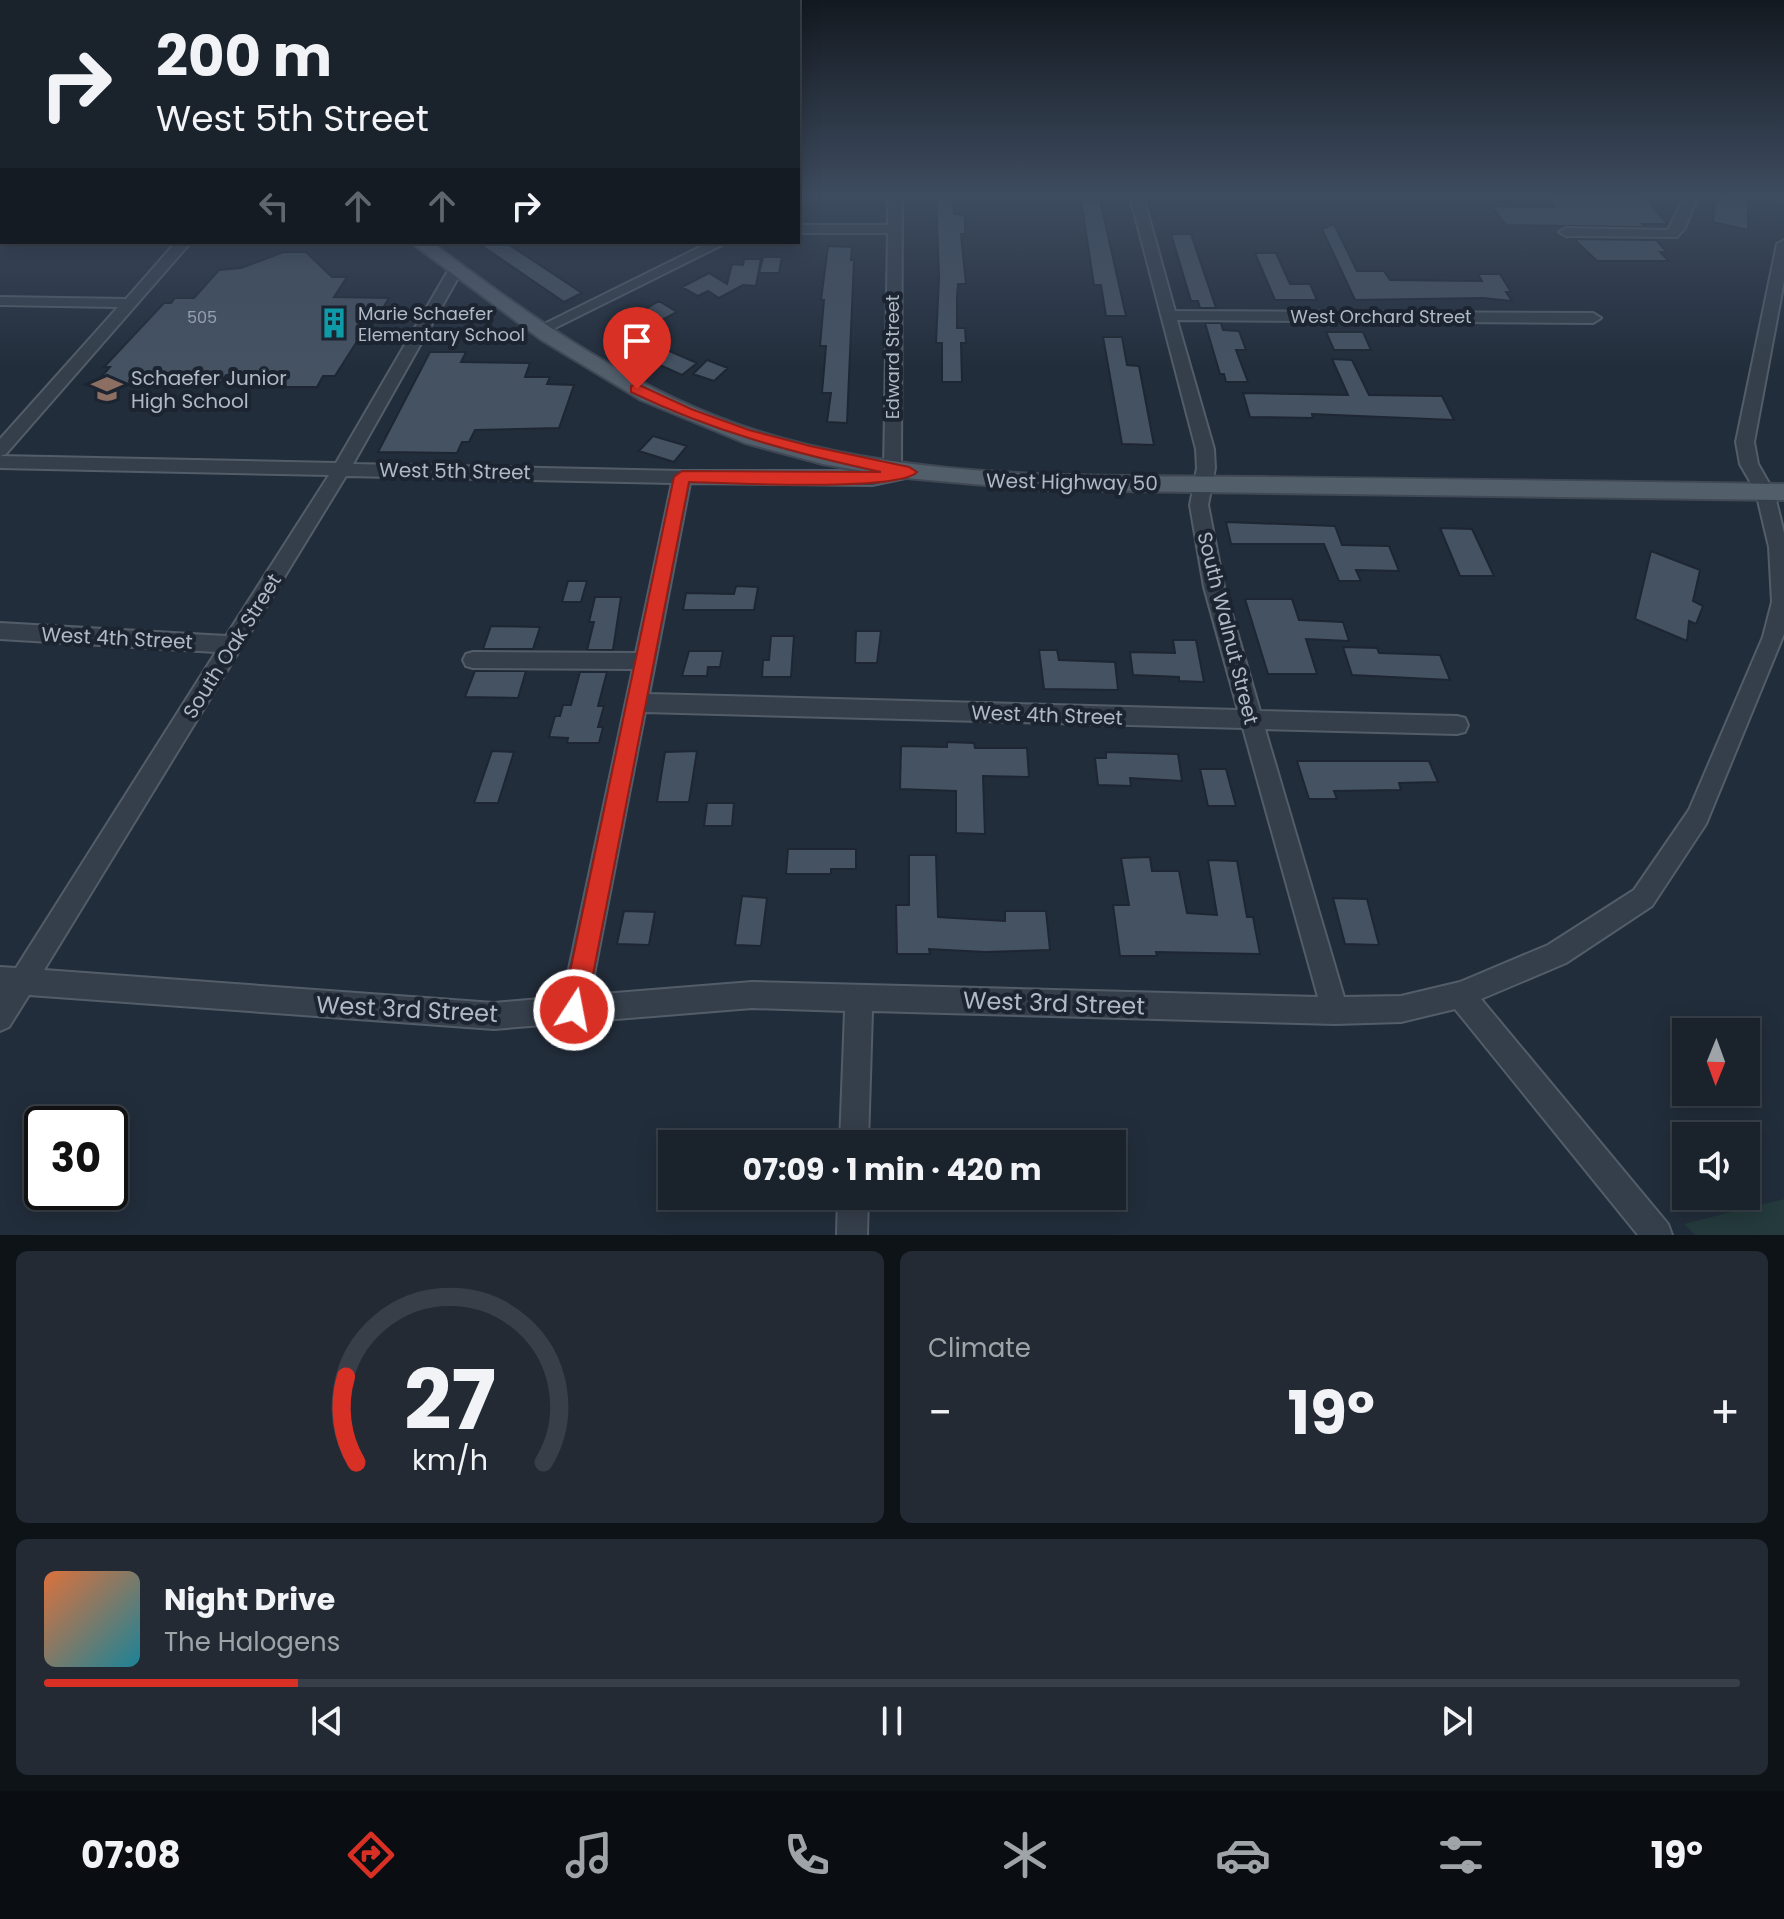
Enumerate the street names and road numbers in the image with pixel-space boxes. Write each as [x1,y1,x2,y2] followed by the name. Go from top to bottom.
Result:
[880,295,905,419] street label: Edward Street
[1290,304,1472,329] street label: West Orchard Street
[379,456,531,486] street label: West 5th Street
[986,467,1158,497] street label: West Highway 50
[1191,529,1265,727] street label: South Walnut Street
[176,568,288,724] street label: South Oak Street
[41,620,193,656] street label: West 4th Street
[971,698,1123,732] street label: West 4th Street
[962,983,1146,1023] street label: West 3rd Street
[315,988,499,1030] street label: West 3rd Street

